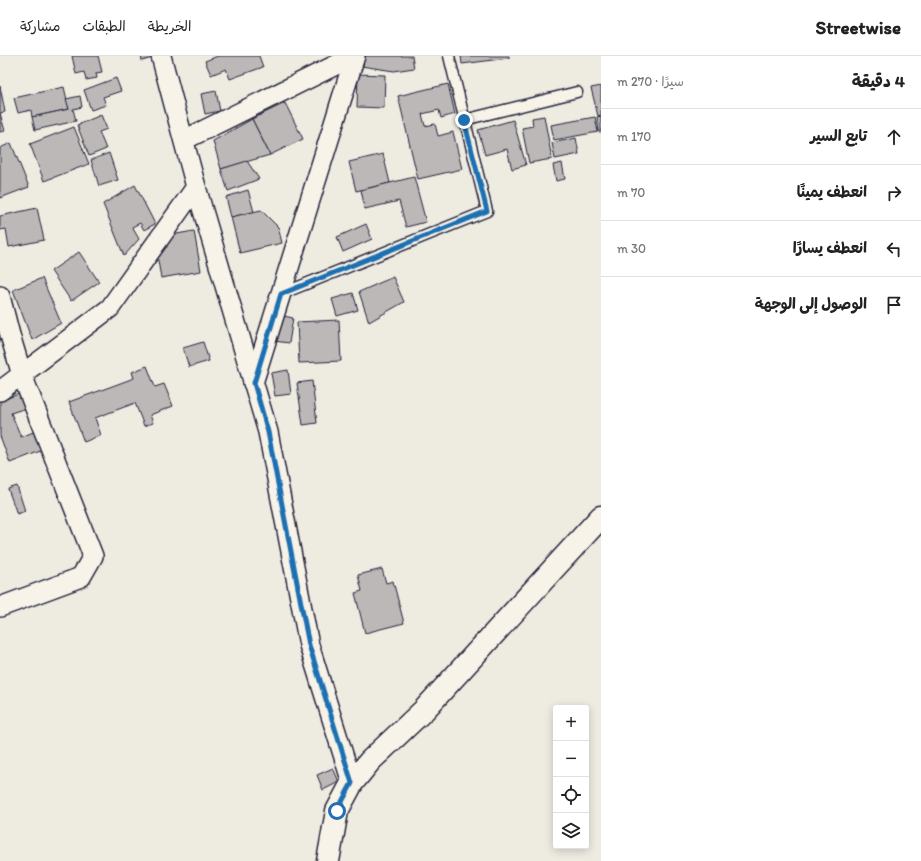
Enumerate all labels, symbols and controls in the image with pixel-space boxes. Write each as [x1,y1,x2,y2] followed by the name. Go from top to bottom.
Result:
[815,16,901,39] text: Streetwise
[20,18,60,35] text: مشاركة
[82,18,126,35] text: الطبقات
[148,18,191,35] text: الخريطة
[852,71,905,91] text: 4 دقيقة
[617,74,684,89] text: سيرًا · 270 m
[455,111,473,129] route end
[883,126,905,148] icon: ahead
[810,127,867,145] text: تابع السير
[617,129,651,144] text: 170 m
[883,182,905,204] icon: right
[797,183,867,201] text: انعطف يمينًا
[617,185,645,200] text: 70 m
[883,238,905,260] icon: left
[793,239,867,257] text: انعطف يسارًا
[617,241,646,256] text: 30 m
[883,294,905,316] icon: arrive
[755,295,867,313] text: الوصول إلى الوجهة
[553,705,589,849] map controls
[553,705,589,741] button: +
[553,741,589,777] button: −
[553,777,589,813] button: locate
[328,802,346,820] route start
[553,813,589,849] button: layers

